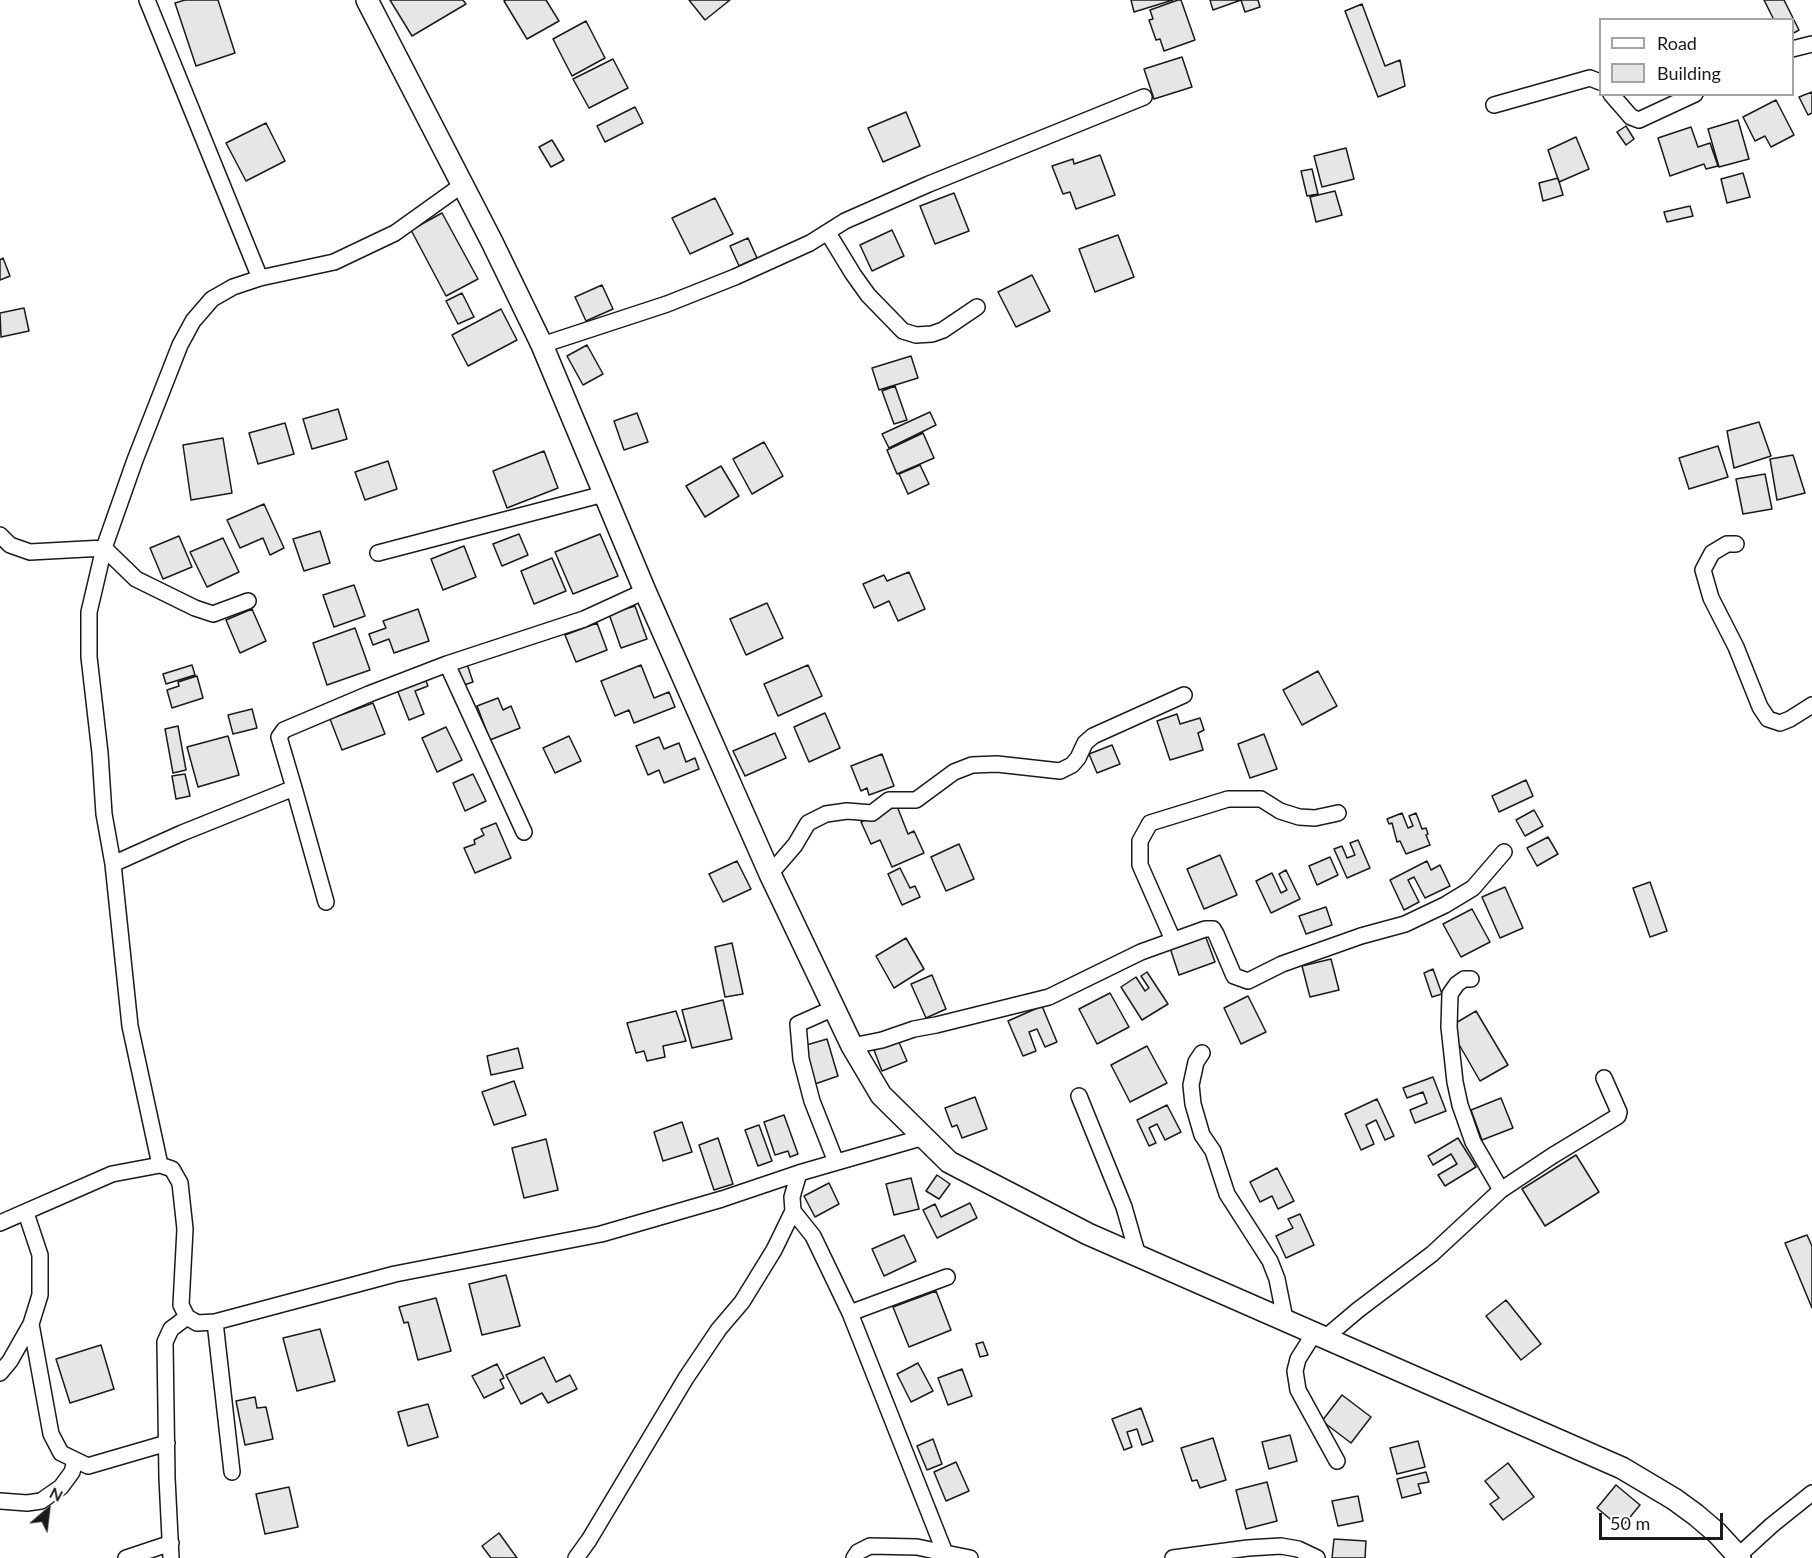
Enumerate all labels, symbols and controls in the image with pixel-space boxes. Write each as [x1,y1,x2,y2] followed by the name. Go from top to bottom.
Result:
[1599,18,1794,96] legend
[1657,32,1697,54] text: Road
[1657,62,1721,84] text: Building
[18,1480,78,1540] north arrow
[47,1482,67,1505] text: N
[1602,1501,1726,1539] scale bar
[1610,1512,1650,1534] text: 50 m

